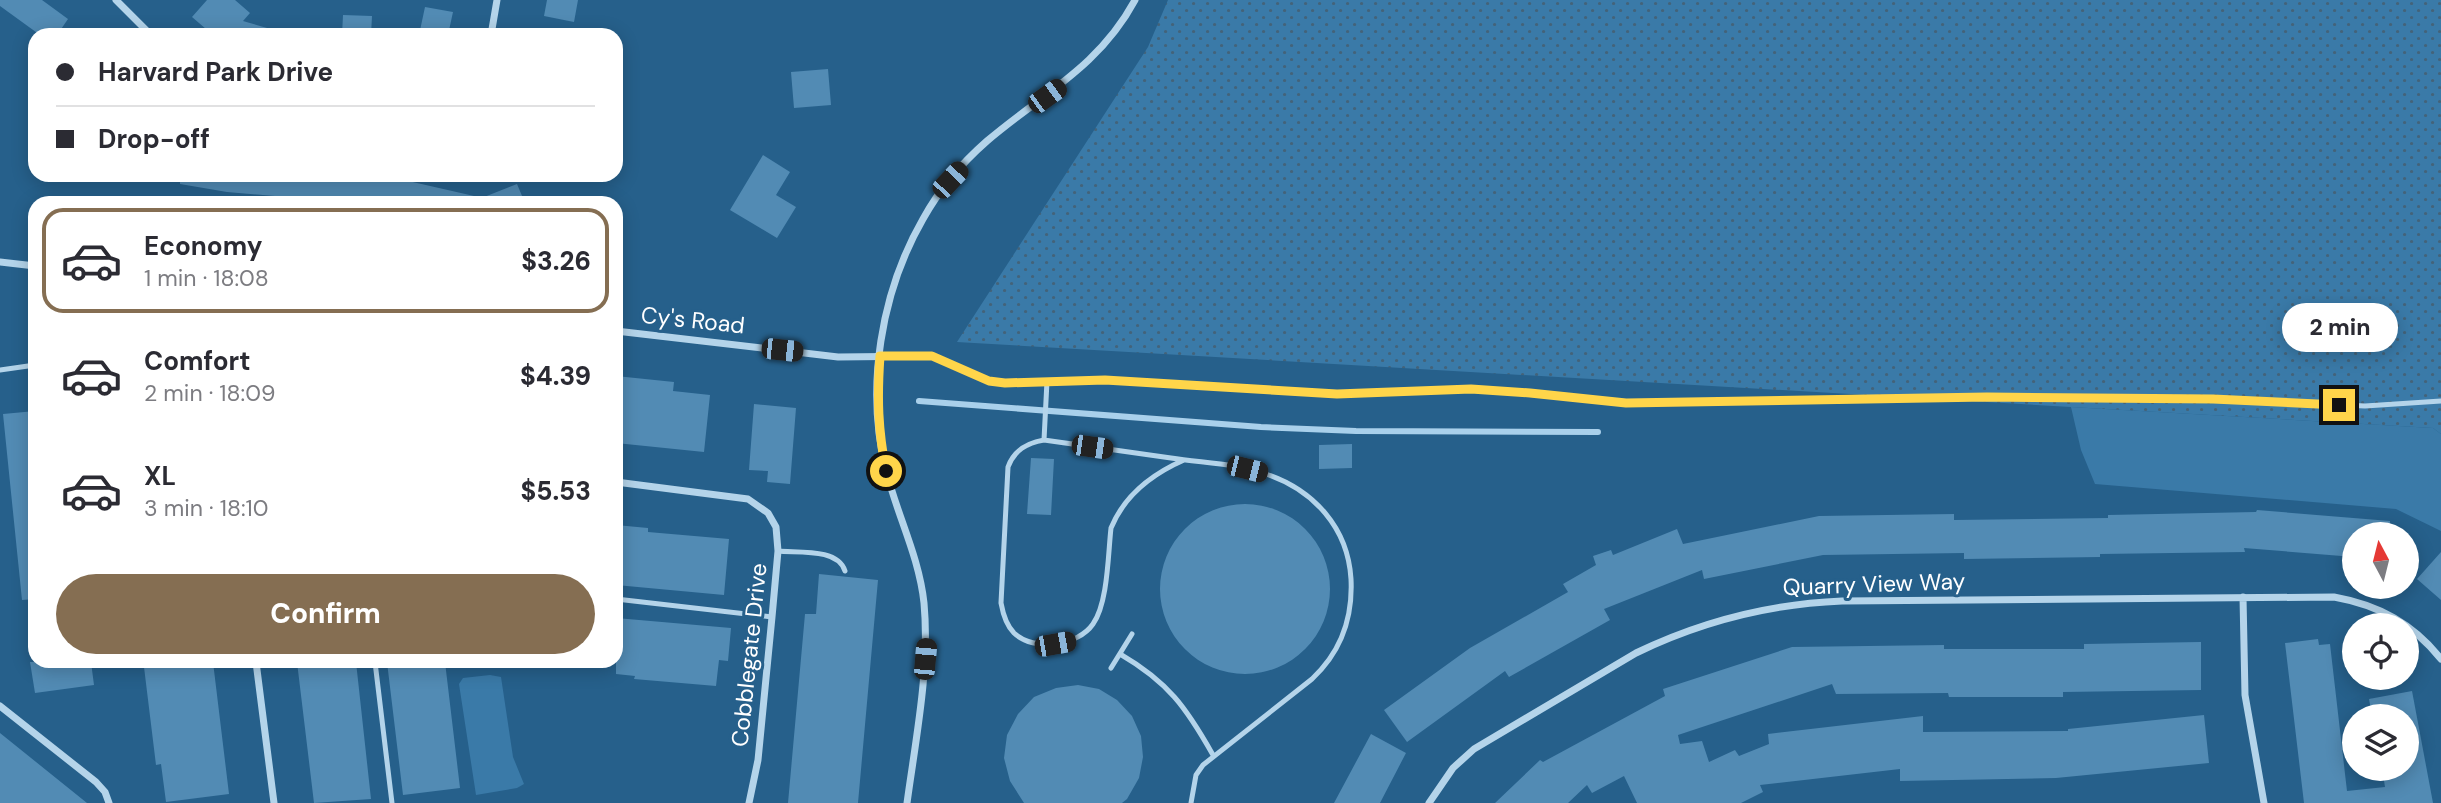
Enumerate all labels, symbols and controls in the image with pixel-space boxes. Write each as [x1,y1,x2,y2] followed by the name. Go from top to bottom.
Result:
[98,55,333,89] text: Harvard Park Drive
[1024,75,1071,117] car
[98,122,210,156] text: Drop-off
[928,157,973,203] car
[60,229,123,292] icon: car
[144,229,262,263] text: Economy
[521,244,591,278] text: $3.26
[144,263,269,293] text: 1 min · 18:08
[640,300,746,340] street label: Cy's Road
[2281,304,2397,352] callout: 2 min
[2309,312,2371,342] text: 2 min
[761,337,804,363] car
[60,344,123,407] icon: car
[144,344,250,378] text: Comfort
[520,359,591,393] text: $4.39
[144,378,275,408] text: 2 min · 18:09
[2323,389,2355,421] route end
[1070,434,1115,460] car
[1225,454,1270,484] car
[870,455,902,487] route start
[60,459,123,522] icon: car
[144,459,176,493] text: XL
[520,474,591,508] text: $5.53
[144,493,268,523] text: 3 min · 18:10
[2342,522,2418,598] north arrow
[2342,522,2419,781] map controls
[724,562,774,748] street label: Cobblegate Drive
[1782,566,1966,602] street label: Quarry View Way
[56,574,595,654] button: Confirm
[2342,613,2419,690] button: locate
[1033,630,1078,658] car
[913,637,938,681] car
[2342,704,2419,781] button: layers

